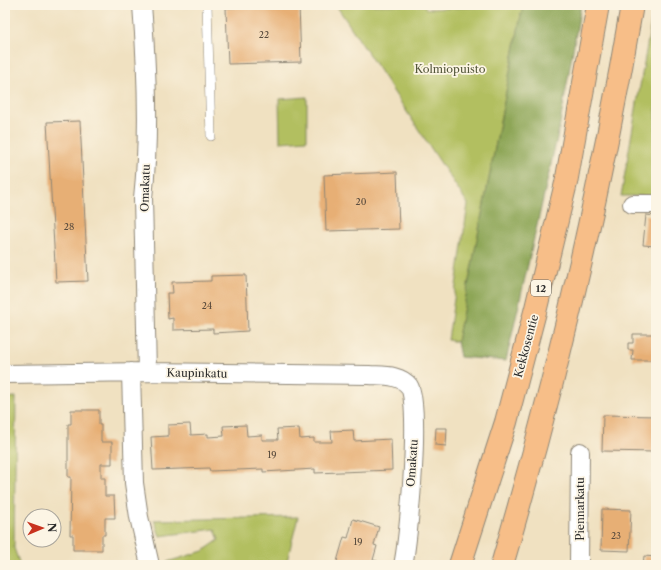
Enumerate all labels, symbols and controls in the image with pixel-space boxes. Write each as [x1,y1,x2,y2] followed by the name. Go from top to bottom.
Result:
[259,29,269,40] house number: 22
[415,62,486,76] park label: Kolmiopuisto
[137,164,153,212] street label: Omakatu
[356,196,367,207] house number: 20
[64,221,74,232] house number: 28
[531,280,551,296] road number: 12
[202,300,212,311] house number: 24
[511,313,541,379] street label: Kekkosentie
[166,365,228,381] street label: Kaupinkatu
[403,438,421,487] street label: Omakatu
[267,449,277,460] house number: 19
[573,477,587,541] street label: Piennarkatu
[22,508,62,548] north arrow
[45,523,59,533] text: N
[611,530,621,541] house number: 23
[353,536,363,547] house number: 19

